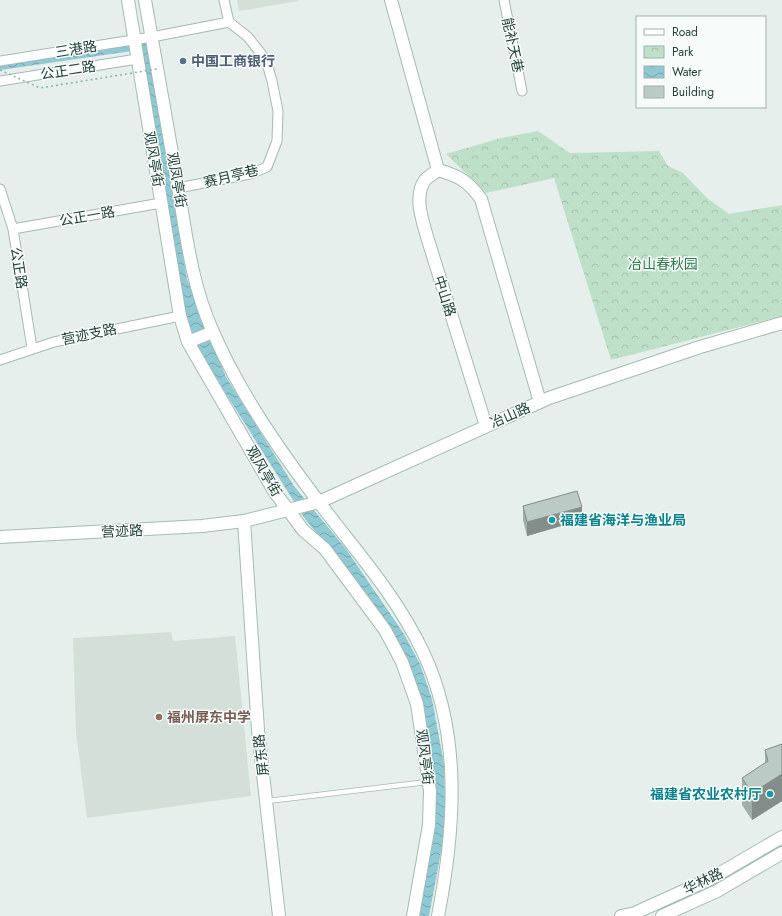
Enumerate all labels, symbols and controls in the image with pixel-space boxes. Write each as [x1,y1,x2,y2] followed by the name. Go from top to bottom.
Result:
[497,16,529,74] street label: 能补天巷
[636,16,766,108] legend
[672,23,698,41] text: Road
[54,36,98,62] street label: 三港路
[672,43,694,61] text: Park
[191,51,275,71] place label: 中国工商银行
[39,56,97,84] street label: 公正二路
[178,56,188,66] marker: 中国工商银行
[672,63,703,81] text: Water
[672,83,714,101] text: Building
[139,130,169,188] street label: 观风亭街
[162,151,192,209] street label: 观凤亭街
[201,160,261,192] street label: 赛月亭巷
[58,201,116,231] street label: 公正一路
[6,246,32,290] street label: 公正路
[628,254,698,274] park label: 冶山春秋园
[429,273,461,319] street label: 中山路
[60,318,118,350] street label: 营迹支路
[487,397,533,433] street label: 冶山路
[241,442,287,500] street label: 观风亭街
[560,510,686,530] place label: 福建省海洋与渔业局
[547,515,557,525] marker: 福建省海洋与渔业局
[101,520,143,542] street label: 营迹路
[167,707,251,727] place label: 福州屏东中学
[154,712,164,722] marker: 福州屏东中学
[412,728,438,786] street label: 观风亭街
[249,733,273,777] street label: 屏东路
[650,784,762,804] place label: 福建省农业农村厅
[765,789,775,799] marker: 福建省农业农村厅
[680,863,726,899] street label: 华林路

